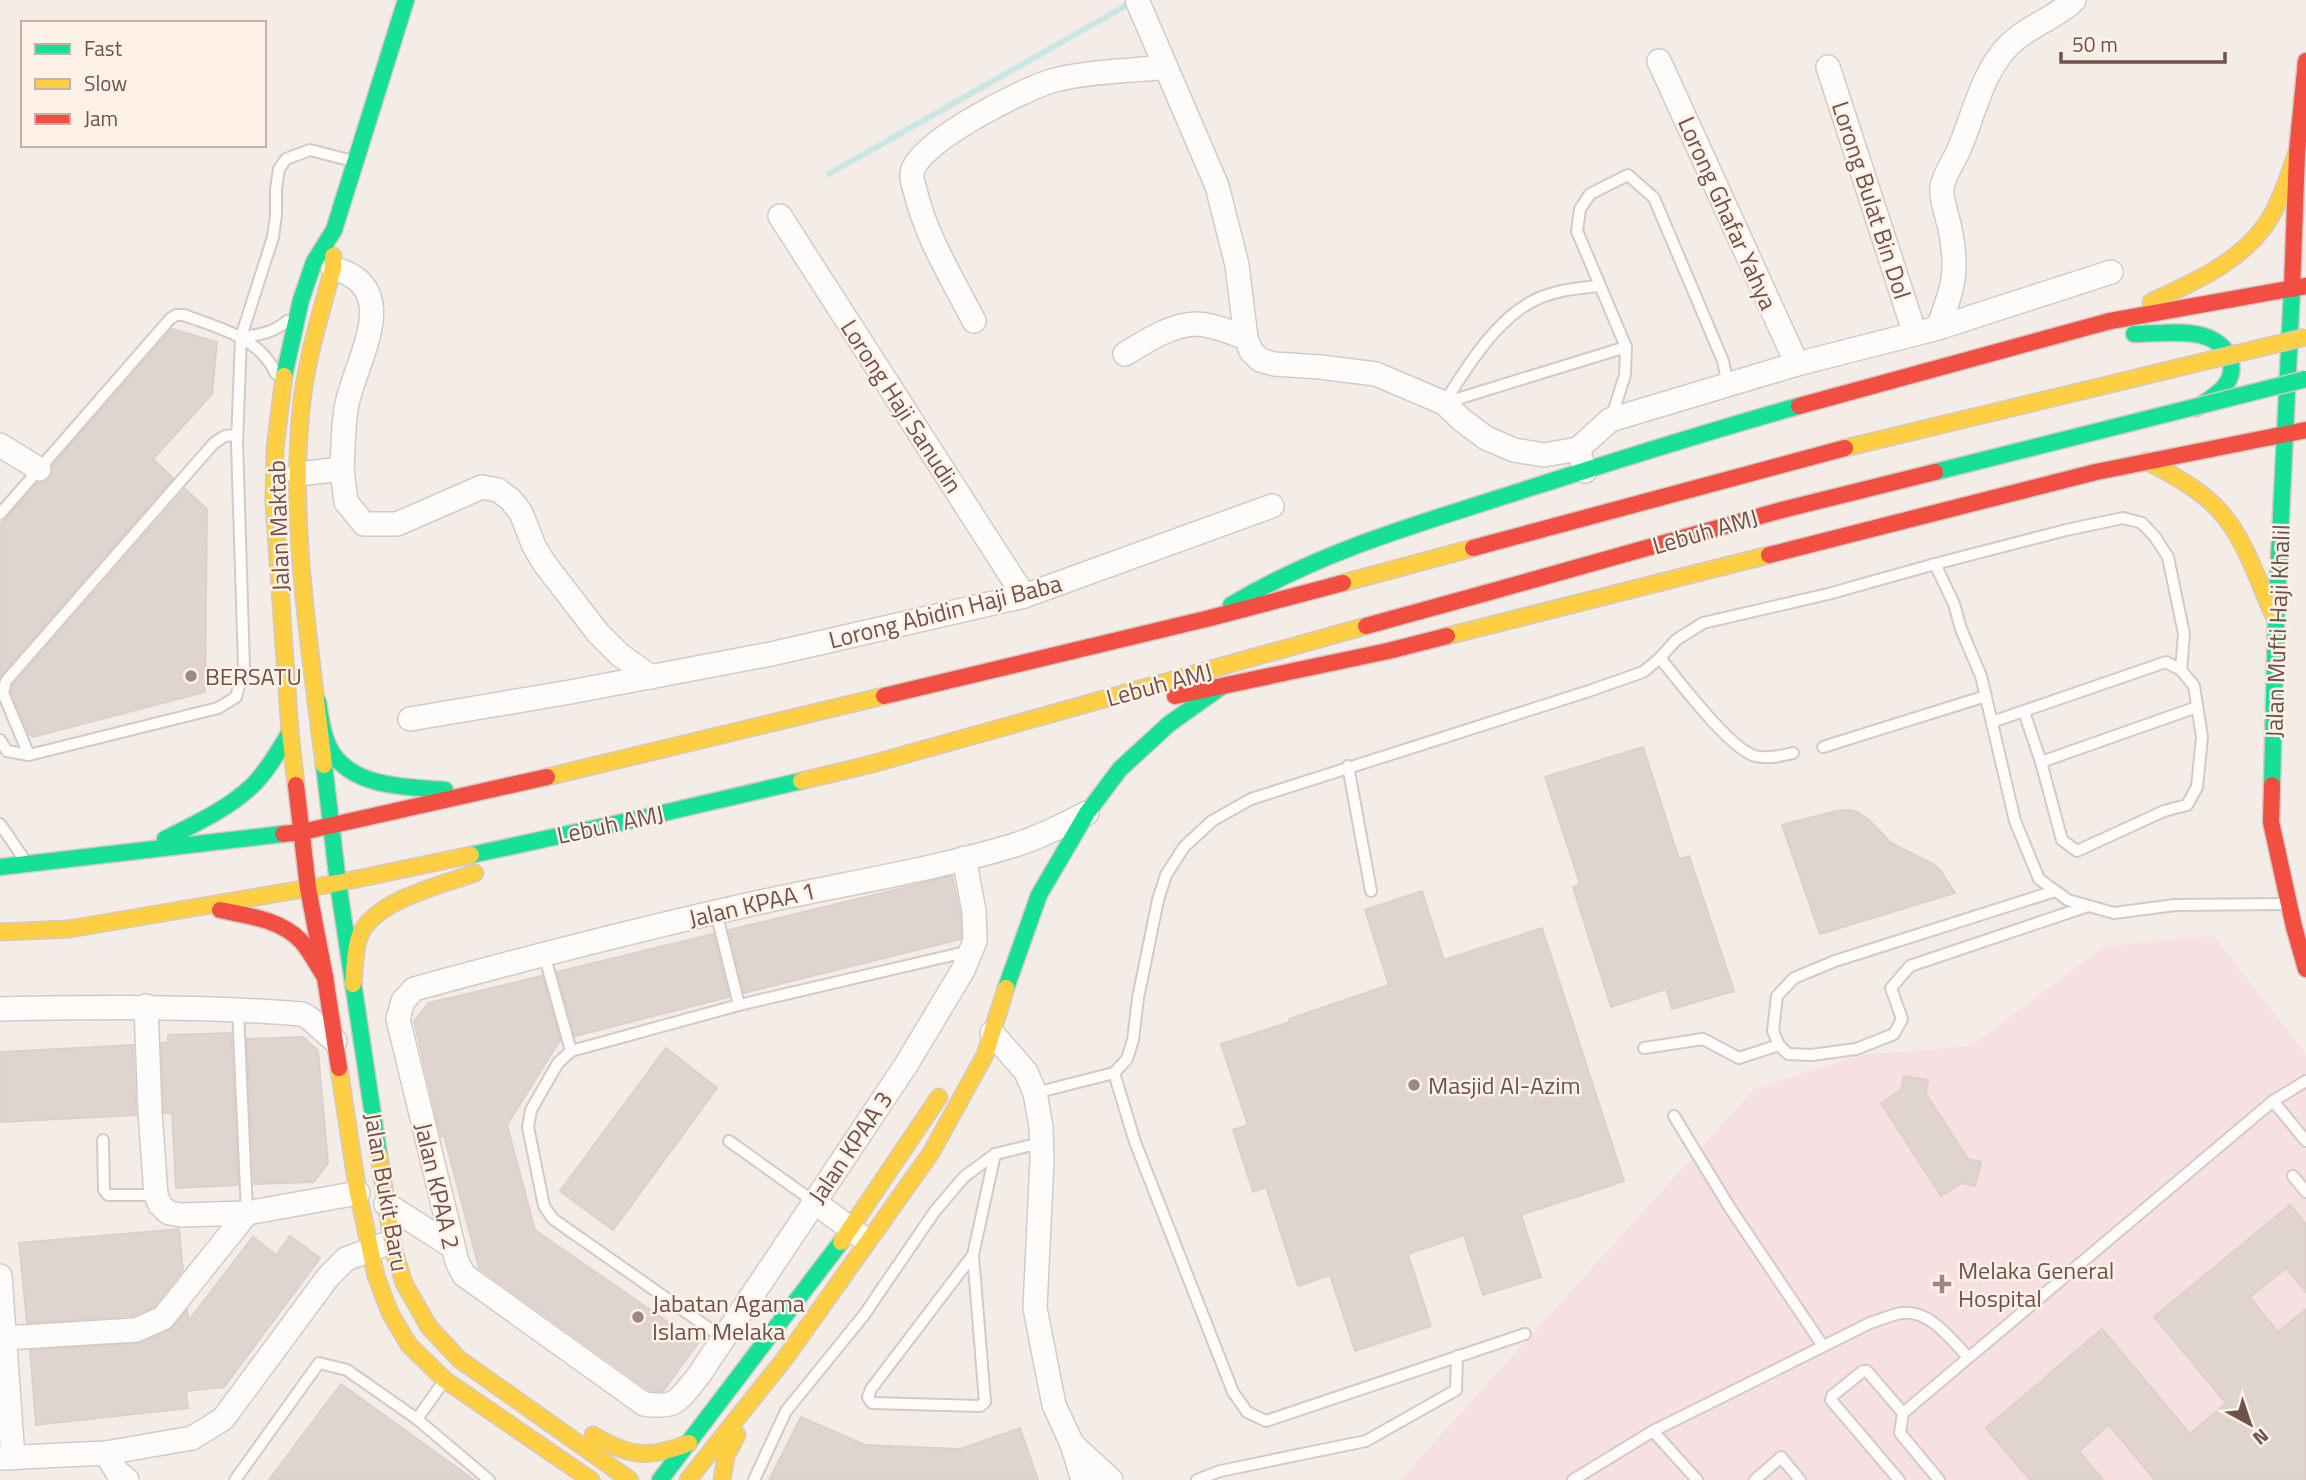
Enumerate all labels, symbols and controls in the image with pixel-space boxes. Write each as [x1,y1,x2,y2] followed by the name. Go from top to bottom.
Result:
[21,21,266,147] legend
[2061,21,2226,65] scale bar
[2072,28,2118,60] text: 50 m
[84,32,123,64] text: Fast
[84,67,127,99] text: Slow
[1823,96,1921,304] street label: Lorong Bulat Bin Dol
[84,102,118,134] text: Jam
[1669,111,1787,315] street label: Lorong Ghafar Yahya
[832,312,972,500] street label: Lorong Haji Sanudin
[258,460,298,592] street label: Jalan Maktab
[1648,499,1762,563] street label: Lebuh AMJ
[2255,524,2299,738] street label: Jalan Mufti Haji Khalil
[825,565,1065,657] street label: Lorong Abidin Haji Baba
[1102,653,1216,715] street label: Lebuh AMJ
[205,658,302,694] place label: BERSATU
[183,668,199,684] marker: BERSATU
[553,795,667,853] street label: Lebuh AMJ
[685,872,819,936] street label: Jalan KPAA 1
[1428,1067,1581,1103] place label: Masjid Al-Azim
[1406,1077,1422,1093] marker: Masjid Al-Azim
[799,1083,901,1211] street label: Jalan KPAA 3
[355,1110,419,1274] street label: Jalan Bukit Baru
[406,1119,470,1253] street label: Jalan KPAA 2
[1958,1252,2114,1316] place label: Melaka General Hospital
[1932,1274,1952,1294] marker: Melaka General Hospital
[652,1285,805,1349] place label: Jabatan Agama Islam Melaka
[630,1309,646,1325] marker: Jabatan Agama Islam Melaka
[2215,1389,2285,1459] north arrow
[2247,1422,2276,1453] text: N

